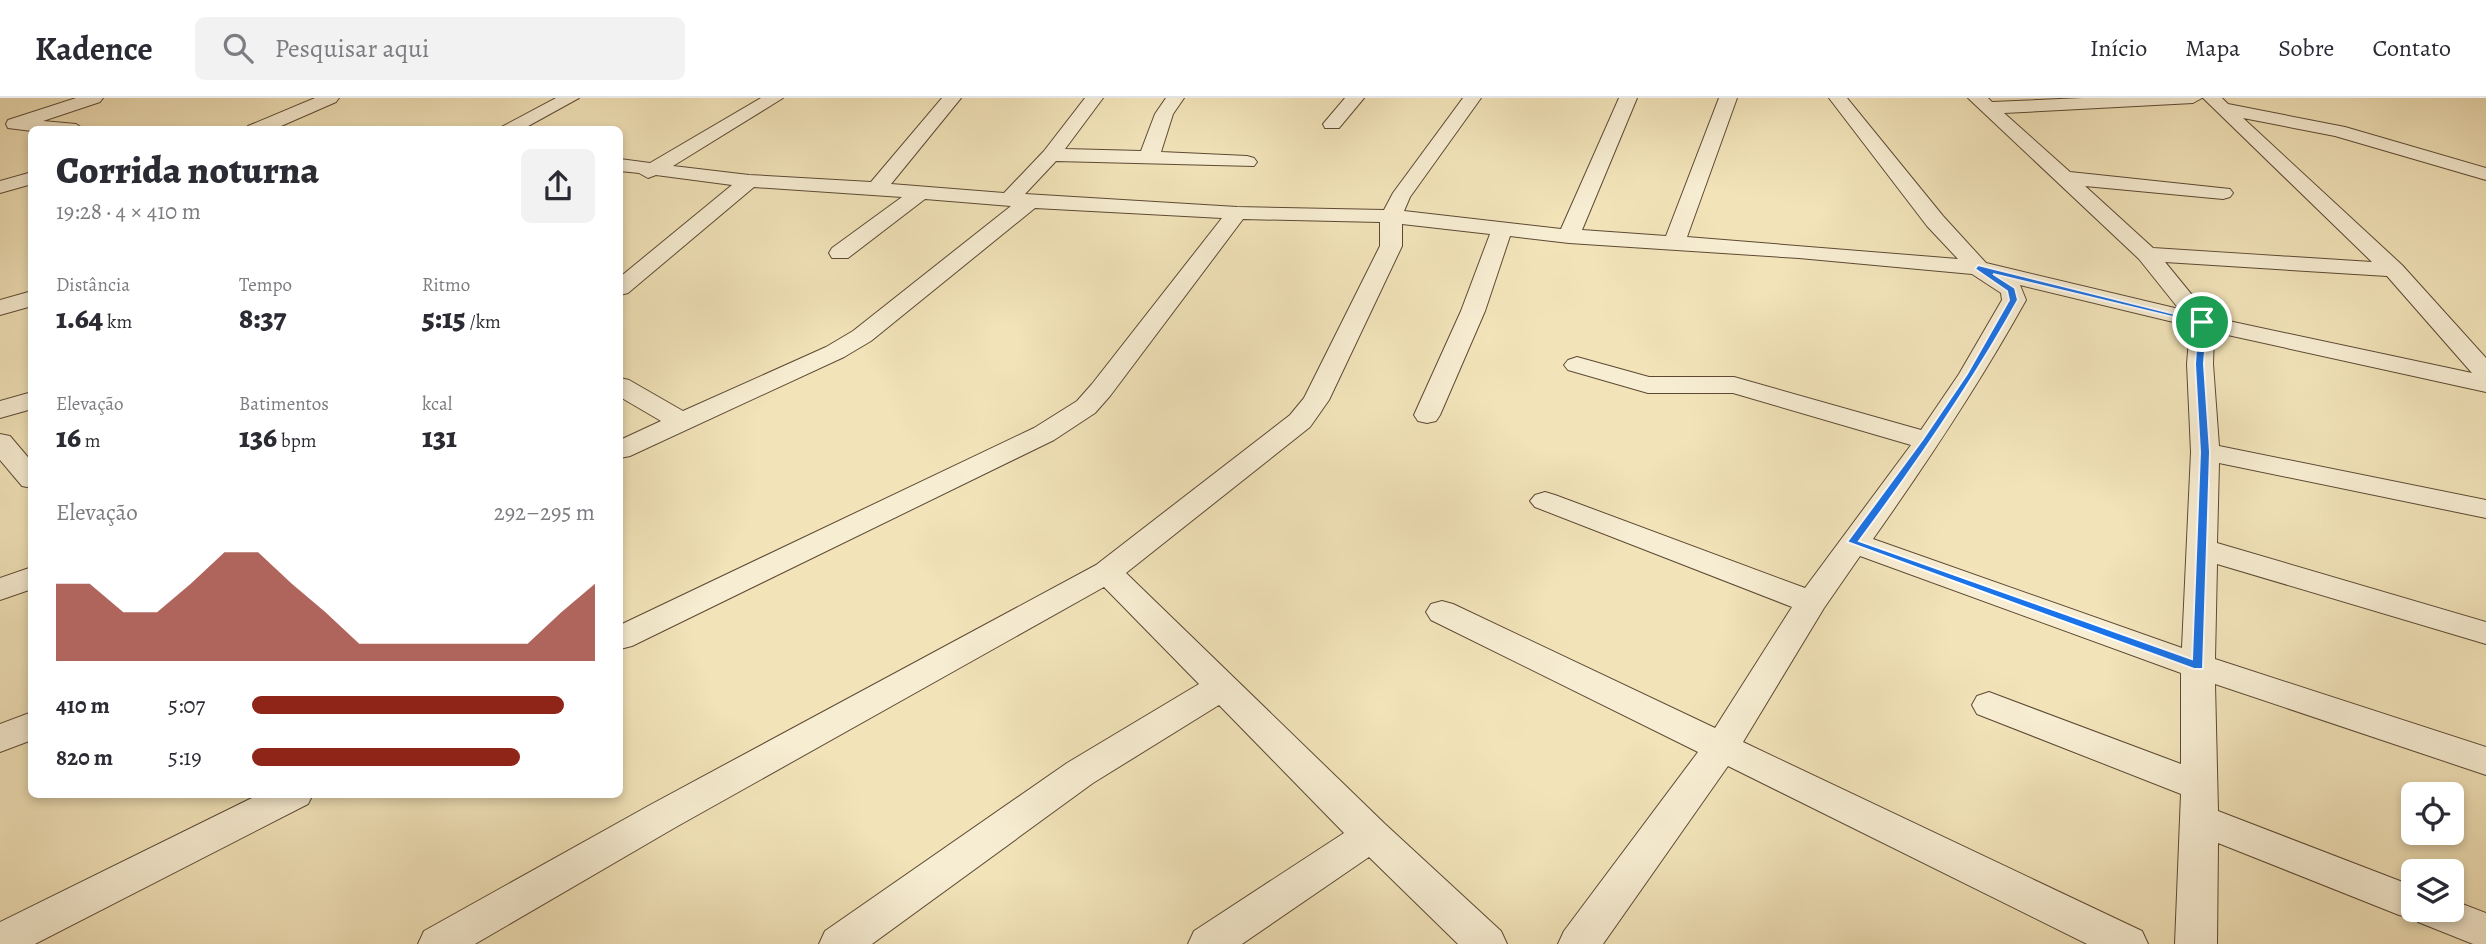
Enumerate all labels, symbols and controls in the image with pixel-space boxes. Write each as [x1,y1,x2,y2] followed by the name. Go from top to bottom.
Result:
[195,17,685,80] search box
[35,26,153,71] text: Kadence
[219,29,257,67] icon: search
[275,31,429,66] text: Pesquisar aqui
[2090,32,2147,64] text: Início
[2185,32,2240,64] text: Mapa
[2278,32,2334,64] text: Sobre
[2372,32,2451,64] text: Contato
[56,144,319,196] text: Corrida noturna
[521,149,595,223] button: share
[56,196,201,227] text: 19:28 · 4 × 410 m
[56,272,130,298] text: Distância
[239,272,292,298] text: Tempo
[422,272,470,298] text: Ritmo
[2172,292,2232,352] pin
[56,298,103,338] text: 1.64
[239,298,287,338] text: 8:37
[422,298,466,338] text: 5:15
[2183,303,2221,341] icon: arrive
[103,309,132,335] text: km
[466,309,501,335] text: /km
[56,391,124,417] text: Elevação
[239,391,329,417] text: Batimentos
[422,391,452,417] text: kcal
[56,417,81,457] text: 16
[239,417,277,457] text: 136
[422,417,457,457] text: 131
[81,428,101,454] text: m
[277,428,317,454] text: bpm
[56,497,138,528] text: Elevação
[494,497,595,528] text: 292–295 m
[56,690,110,721] text: 410 m
[168,690,205,721] text: 5:07
[56,742,113,773] text: 820 m
[168,742,202,773] text: 5:19
[2401,782,2464,922] map controls
[2401,782,2464,845] button: locate
[2401,859,2464,922] button: layers

